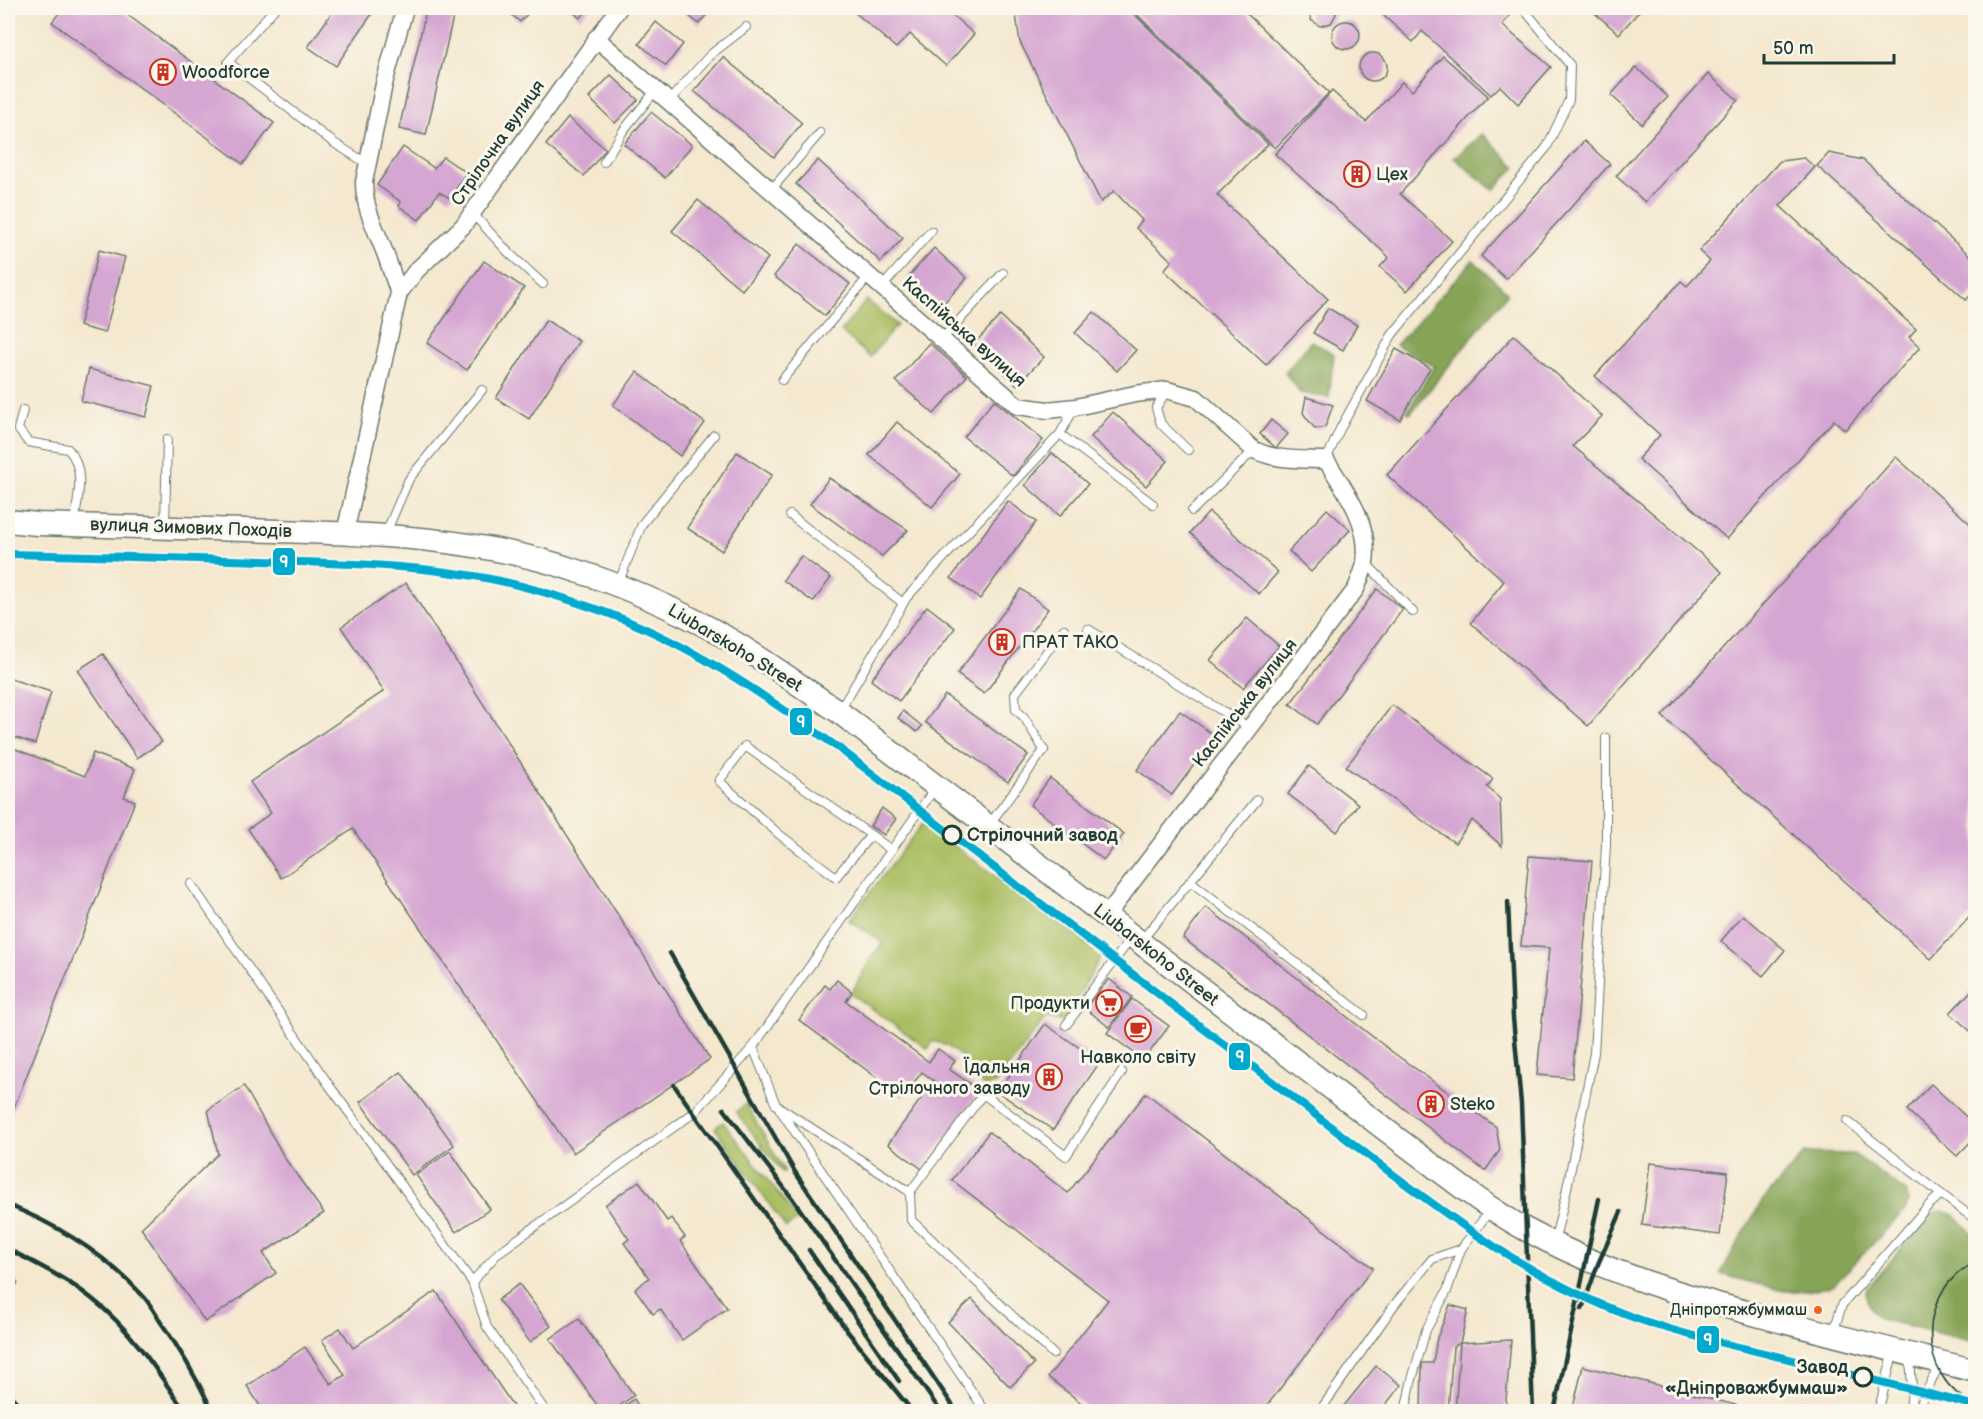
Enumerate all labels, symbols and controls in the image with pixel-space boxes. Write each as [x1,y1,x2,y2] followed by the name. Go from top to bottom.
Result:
[1764,27,1894,65] scale bar
[1773,38,1814,59] text: 50 m
[148,57,178,87] building icon: Woodforce
[182,62,270,83] place label: Woodforce
[447,76,549,210] street label: Стрілочна вулиця
[1342,159,1372,189] building icon: Цех
[1376,164,1408,185] place label: Цех
[898,272,1030,392] street label: Каспійська вулиця
[90,514,293,542] street label: вулиця Зимових Походів
[272,547,296,576] line badge: 9
[279,553,289,572] text: 9
[664,600,806,697] street label: Liubarskoho Street
[987,627,1017,657] building icon: ПРАТ ТАКО
[1022,632,1119,653] place label: ПРАТ ТАКО
[1188,635,1302,771] street label: Каспійська вулиця
[789,707,813,736] line badge: 9
[796,713,806,732] text: 9
[942,825,962,845] marker: Стрілочний завод
[967,825,1118,846] place label: Стрілочний завод
[1089,900,1223,1011] street label: Liubarskoho Street
[1094,988,1124,1018] supermarket icon: Продукти
[1010,993,1090,1014] place label: Продукти
[1123,1014,1153,1044] cafe icon: Навколо світу
[1228,1042,1251,1071] line badge: 9
[1080,1047,1197,1068] place label: Навколо світу
[1235,1048,1245,1067] text: 9
[869,1056,1031,1099] place label: Їдальня Стрілочного заводу
[1034,1062,1064,1092] building icon: Їдальня Стрілочного заводу
[1416,1089,1446,1119] building icon: Steko
[1450,1094,1495,1115] place label: Steko
[1670,1301,1807,1320] place label: Дніпротяжбуммаш
[1812,1304,1824,1316] marker: Дніпротяжбуммаш
[1696,1325,1720,1354] line badge: 9
[1703,1331,1713,1350] text: 9
[1665,1357,1848,1399] place label: Завод «Дніпроважбуммаш»
[1853,1367,1873,1387] marker: Завод «Дніпроважбуммаш»

